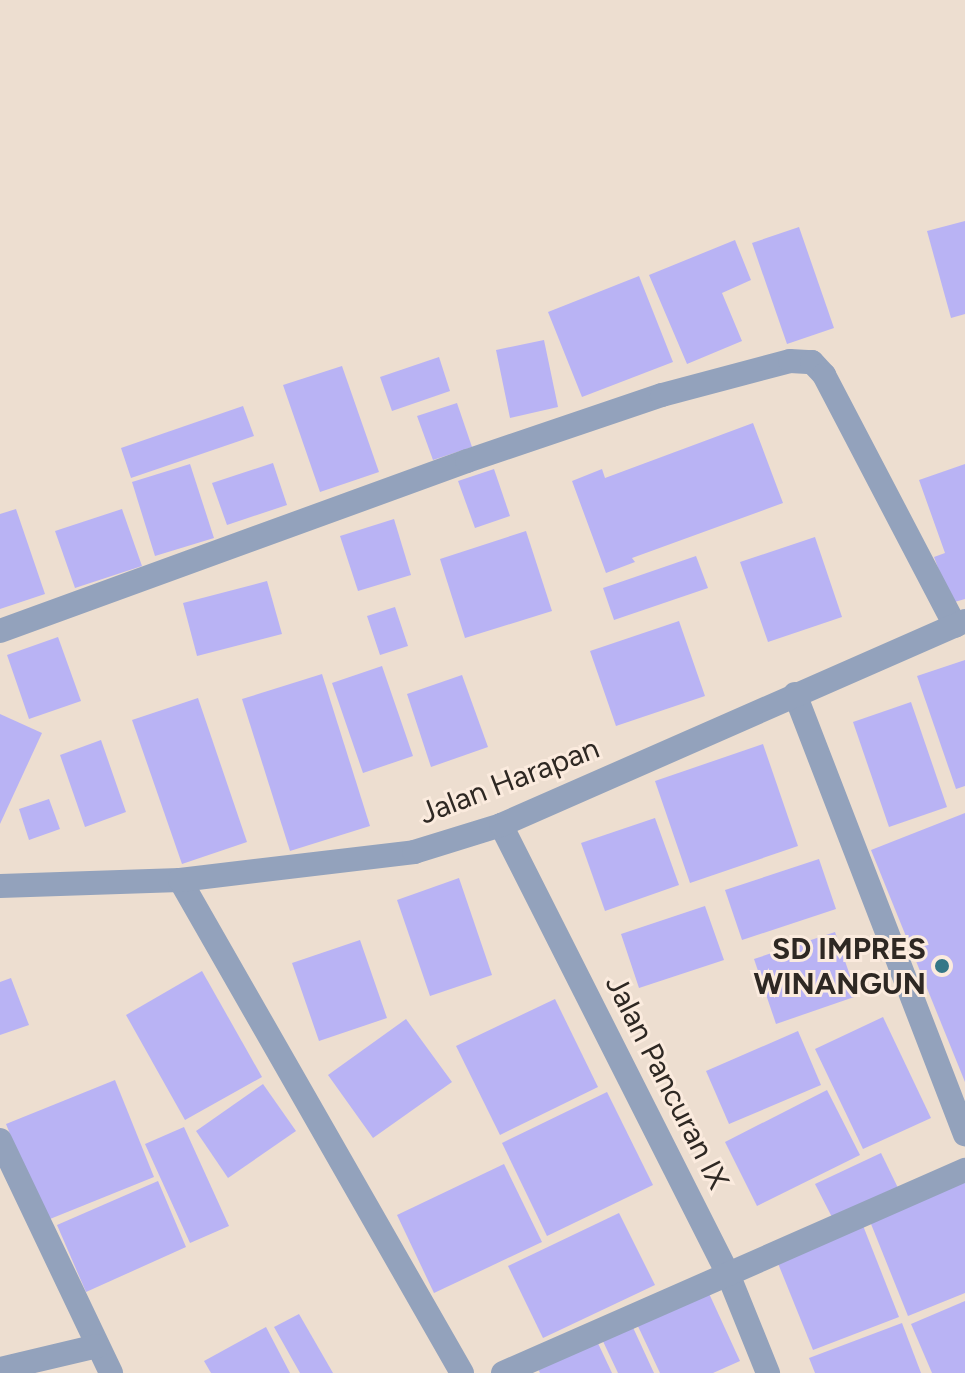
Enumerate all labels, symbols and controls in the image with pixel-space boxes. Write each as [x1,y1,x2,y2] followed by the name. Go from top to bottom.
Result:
[414,730,604,832] street label: Jalan Harapan
[753,931,926,1002] place label: SD IMPRES WINANGUN
[933,957,951,975] marker: SD IMPRES WINANGUN
[598,969,736,1195] street label: Jalan Pancuran IX

